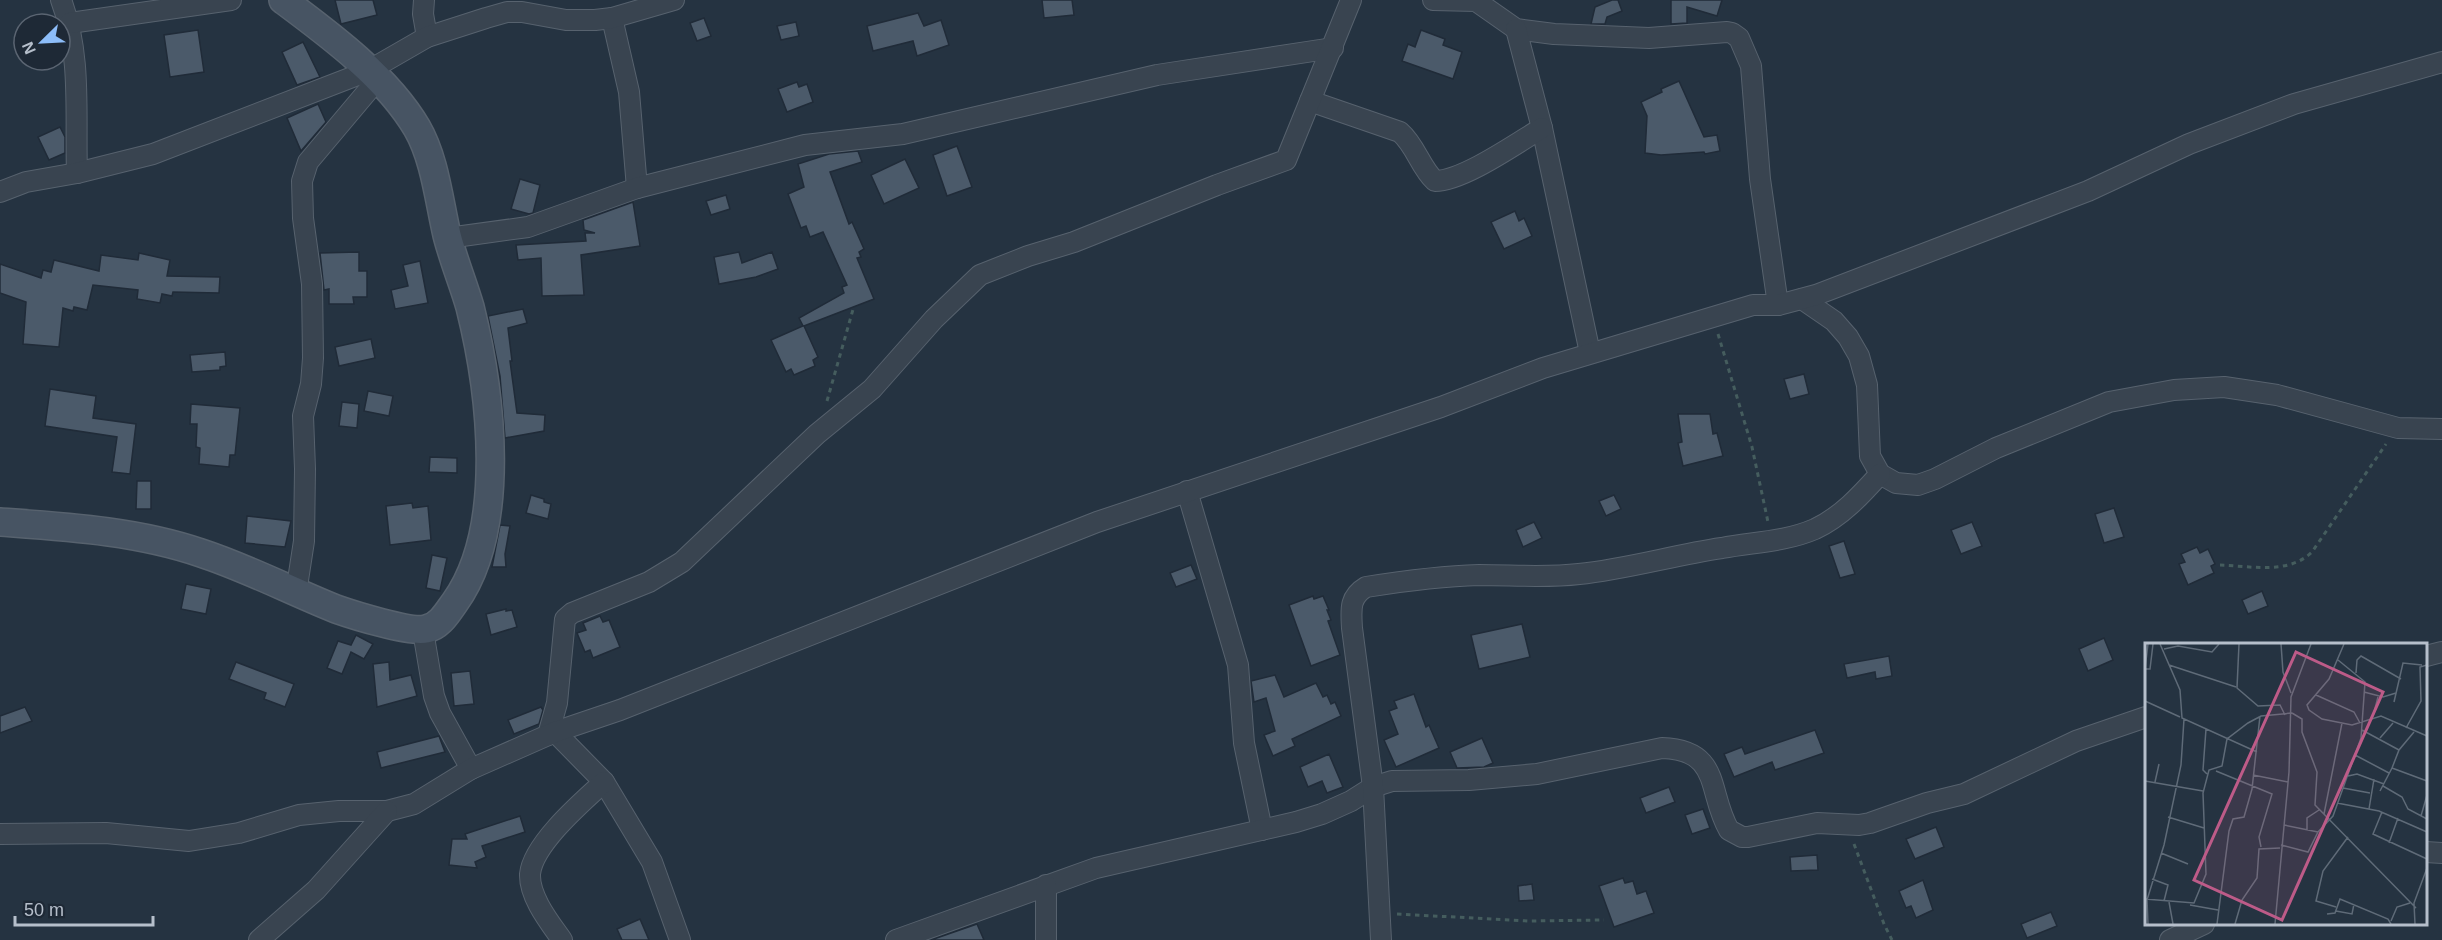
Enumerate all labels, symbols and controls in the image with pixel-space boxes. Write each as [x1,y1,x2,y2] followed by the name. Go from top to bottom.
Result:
[12,12,72,72] north arrow
[19,39,39,57] text: N
[2145,643,2427,925] inset map
[15,889,153,927] scale bar
[24,900,64,920] text: 50 m

